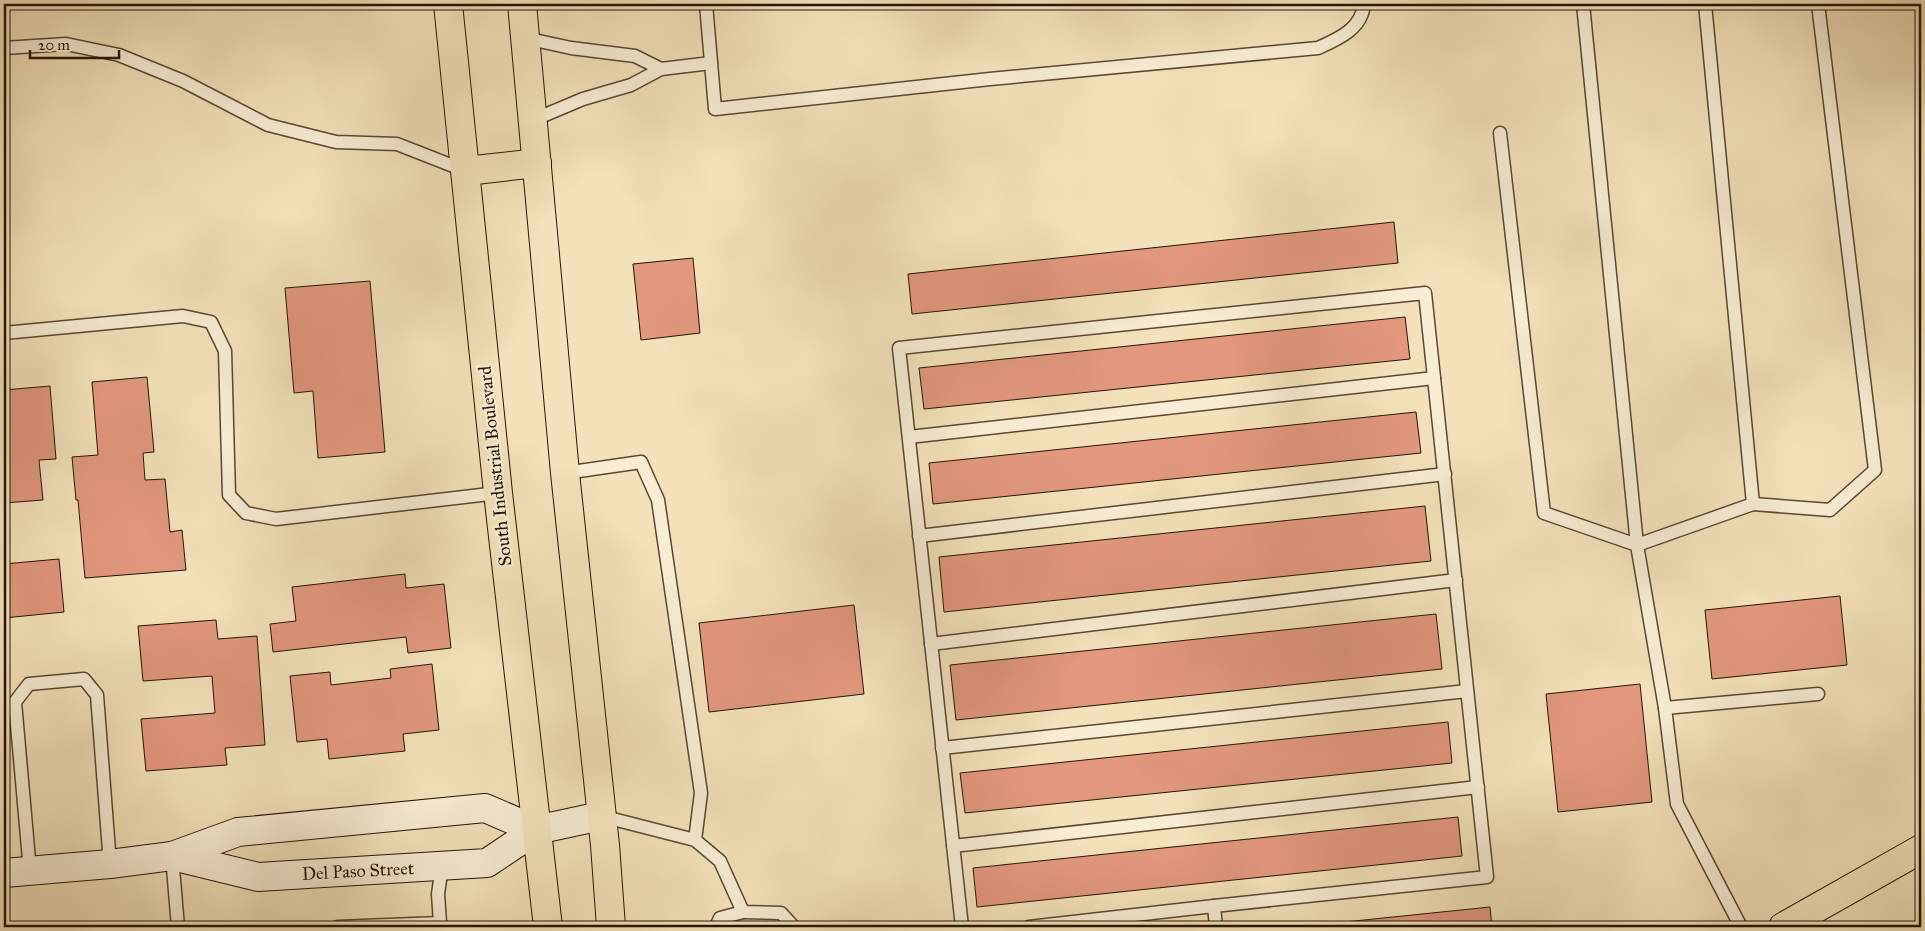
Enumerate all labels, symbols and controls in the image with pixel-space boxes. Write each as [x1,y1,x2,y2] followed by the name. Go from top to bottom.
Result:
[30,28,119,60] scale bar
[38,36,70,54] text: 20 m
[474,365,516,567] street label: South Industrial Boulevard
[301,857,415,885] street label: Del Paso Street

